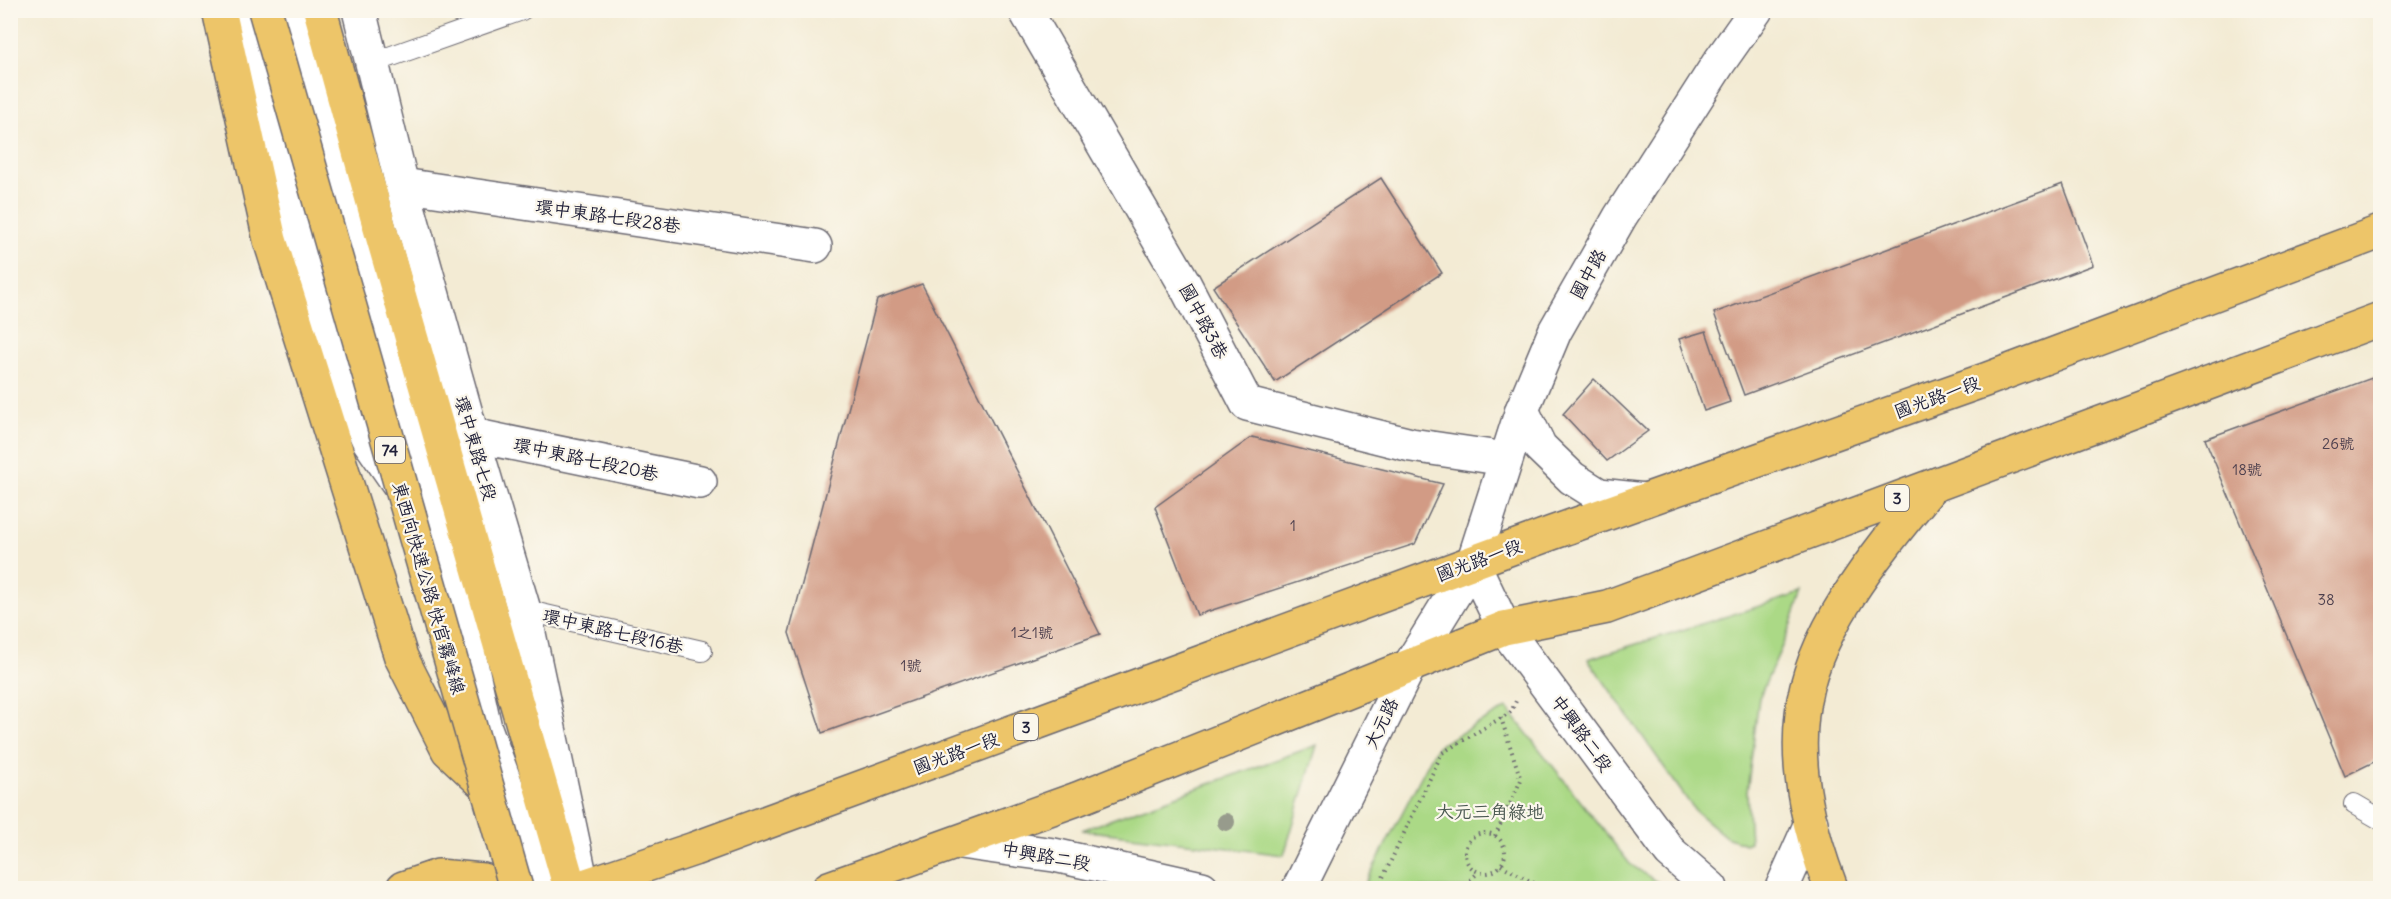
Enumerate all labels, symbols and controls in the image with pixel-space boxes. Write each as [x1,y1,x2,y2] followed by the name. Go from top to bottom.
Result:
[534,194,682,238] street label: 環中東路七段28巷
[1565,245,1611,303] street label: 國中路
[1175,279,1233,363] street label: 國中路3巷
[1891,371,1983,423] street label: 國光路一段
[450,393,502,503] street label: 環中東路七段
[511,432,661,486] street label: 環中東路七段20巷
[2322,434,2354,453] house number: 26號
[375,437,405,463] road number: 74
[2232,460,2262,479] house number: 18號
[388,479,470,697] street label: 東西向快速公路 快官霧峰線
[1885,485,1909,511] road number: 3
[1290,516,1296,535] house number: 1
[1433,534,1525,586] street label: 國光路一段
[2317,590,2335,609] house number: 38
[540,604,686,658] street label: 環中東路七段16巷
[1011,623,1053,642] house number: 1之1號
[901,656,921,675] house number: 1號
[1546,690,1618,776] street label: 中興路二段
[1359,694,1403,752] street label: 大元路
[1014,714,1038,740] road number: 3
[910,727,1002,779] street label: 國光路一段
[1436,800,1544,823] park label: 大元三角綠地
[1000,837,1092,875] street label: 中興路二段

